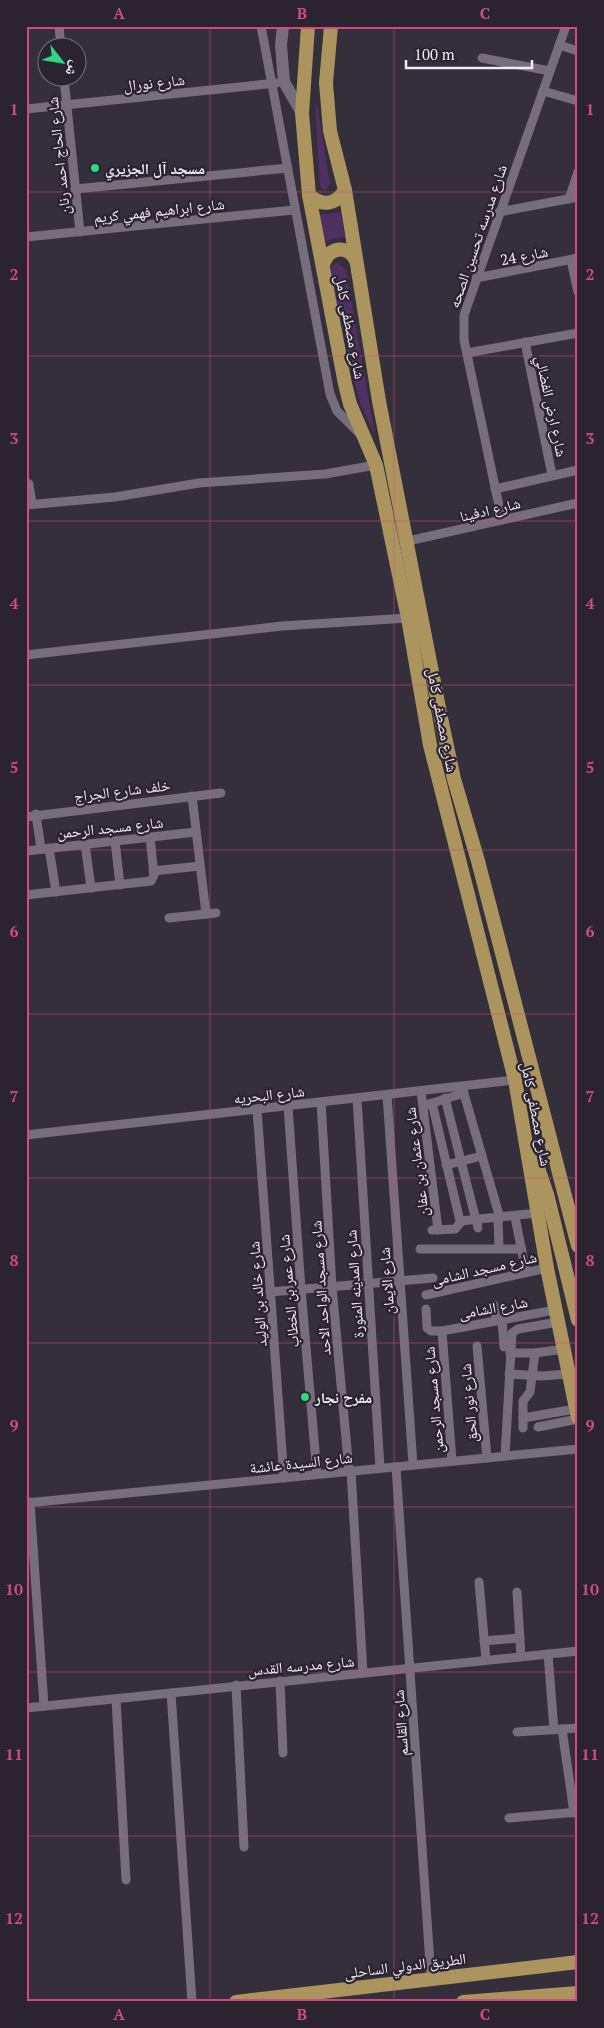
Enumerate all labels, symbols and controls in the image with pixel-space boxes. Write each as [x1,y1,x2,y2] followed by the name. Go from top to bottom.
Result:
[113,2,125,24] text: A
[297,2,307,24] text: B
[480,2,490,24] text: C
[38,38,88,88] north arrow
[406,38,533,70] scale bar
[414,44,455,64] text: 100 m
[62,58,86,80] text: ش
[122,69,186,96] street label: شارع نورال
[42,96,75,216] street label: شارع الحاج احمد رنان
[9,98,19,120] text: 1
[585,98,595,120] text: 1
[105,158,205,181] place label: مسجد آل الجزيري
[89,162,101,174] marker: مسجد آل الجزيري
[443,162,512,311] street label: شارع مدرسه تحسين الصحه
[93,193,226,230] street label: شارع ابراهيم فهمي كريم
[498,241,550,270] street label: شارع 24
[9,263,19,285] text: 2
[585,263,595,285] text: 2
[330,273,371,381] street label: شارع مصطفى كامل
[529,353,573,459] street label: شارع ارض الفضالي
[9,427,19,449] text: 3
[585,427,595,449] text: 3
[458,492,523,527] street label: شارع ادفينا
[9,592,19,614] text: 4
[585,592,595,614] text: 4
[422,666,463,774] street label: شارع مصطفى كامل
[9,756,19,778] text: 5
[585,756,595,778] text: 5
[73,774,172,807] street label: خلف شارع الجراج
[56,811,164,844] street label: شارع مسجد الرحمن
[9,920,19,942] text: 6
[585,920,595,942] text: 6
[516,1060,557,1168] street label: شارع مصطفى كامل
[233,1080,306,1109] street label: شارع البحريه
[9,1085,19,1107] text: 7
[585,1085,595,1107] text: 7
[399,1106,434,1218] street label: شارع عثمان بن عفان
[305,1220,336,1356] street label: شارع مسجد الواحد الاحد
[340,1229,369,1339] street label: شارع المدينه المنورة
[273,1233,304,1349] street label: شارع عمر بن الخطاب
[243,1241,272,1347] street label: شارع خالد بن الوليد
[374,1246,399,1315] street label: شارع الايمان
[429,1246,539,1291] street label: شارع مسجد الشامى
[9,1249,19,1271] text: 8
[585,1249,595,1271] text: 8
[457,1291,529,1324] street label: شارع الشامى
[418,1346,449,1454] street label: شارع مسجد الرحمن
[455,1363,482,1443] street label: شارع نور الحق
[314,1387,372,1407] place label: مفرح نجار
[299,1391,311,1403] marker: مفرح نجار
[9,1414,19,1436] text: 9
[585,1414,595,1436] text: 9
[249,1447,354,1478] street label: شارع السيدة عائشة
[5,1578,23,1600] text: 10
[581,1578,599,1600] text: 10
[247,1650,355,1681] street label: شارع مدرسه القدس
[388,1689,413,1757] street label: شارع القاسم
[5,1743,23,1765] text: 11
[581,1743,599,1765] text: 11
[5,1907,23,1929] text: 12
[581,1907,599,1929] text: 12
[343,1948,467,1985] street label: الطريق الدولي الساحلى
[113,2003,125,2025] text: A
[297,2003,307,2025] text: B
[480,2003,490,2025] text: C

